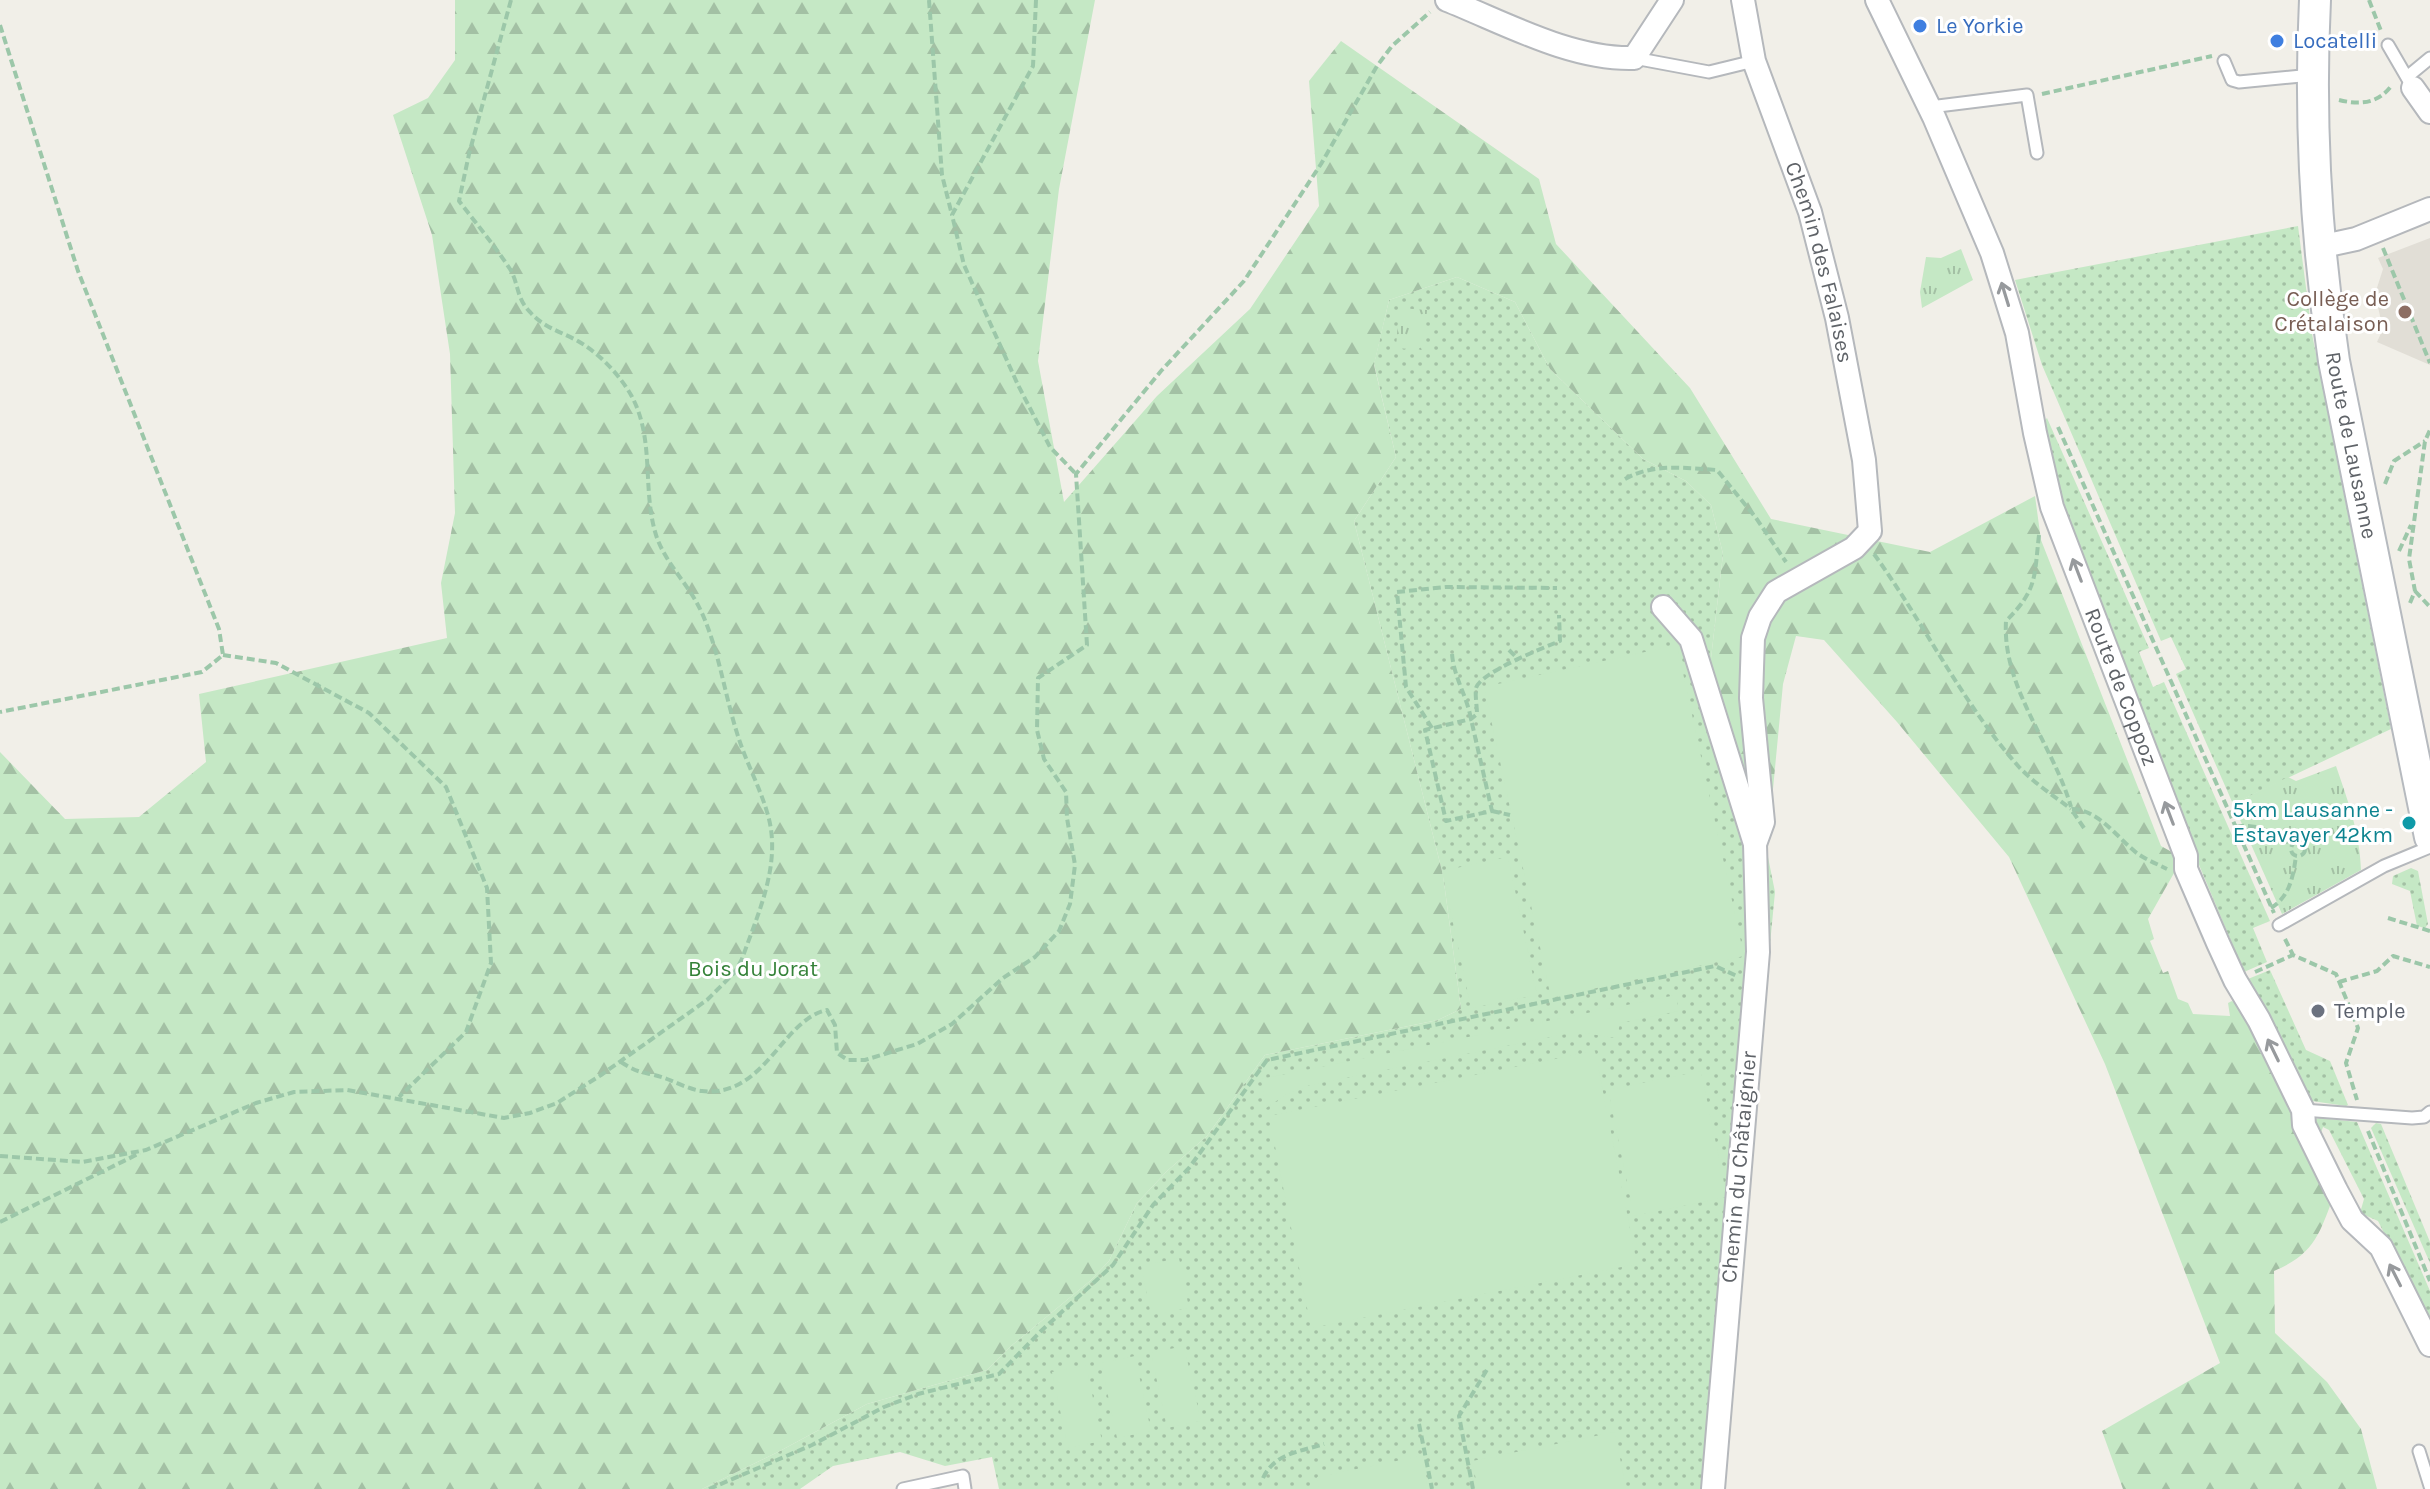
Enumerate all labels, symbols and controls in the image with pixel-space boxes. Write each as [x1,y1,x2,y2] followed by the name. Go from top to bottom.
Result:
[1936,13,2024,39] place label: Le Yorkie
[1911,17,1929,35] marker: Le Yorkie
[2293,28,2377,54] place label: Locatelli
[2268,32,2286,50] marker: Locatelli
[1779,158,1858,365] street label: Chemin des Falaises
[1997,281,2012,307] one-way arrow
[2274,286,2389,337] place label: Collège de Crétalaison
[2396,303,2414,321] marker: Collège de Crétalaison
[2320,350,2383,541] street label: Route de Lausanne
[2069,558,2083,583] one-way arrow
[2079,604,2163,769] street label: Route de Coppoz
[2232,797,2393,848] place label: 5km Lausanne - Estavayer 42km
[2161,801,2175,826] one-way arrow
[2400,814,2418,832] marker: 5km Lausanne - Estavayer 42km
[688,956,818,982] park label: Bois du Jorat
[2334,998,2406,1024] place label: Temple
[2309,1002,2327,1020] marker: Temple
[2265,1038,2281,1062] one-way arrow
[1716,1050,1762,1284] street label: Chemin du Châtaignier
[2387,1264,2402,1288] one-way arrow

